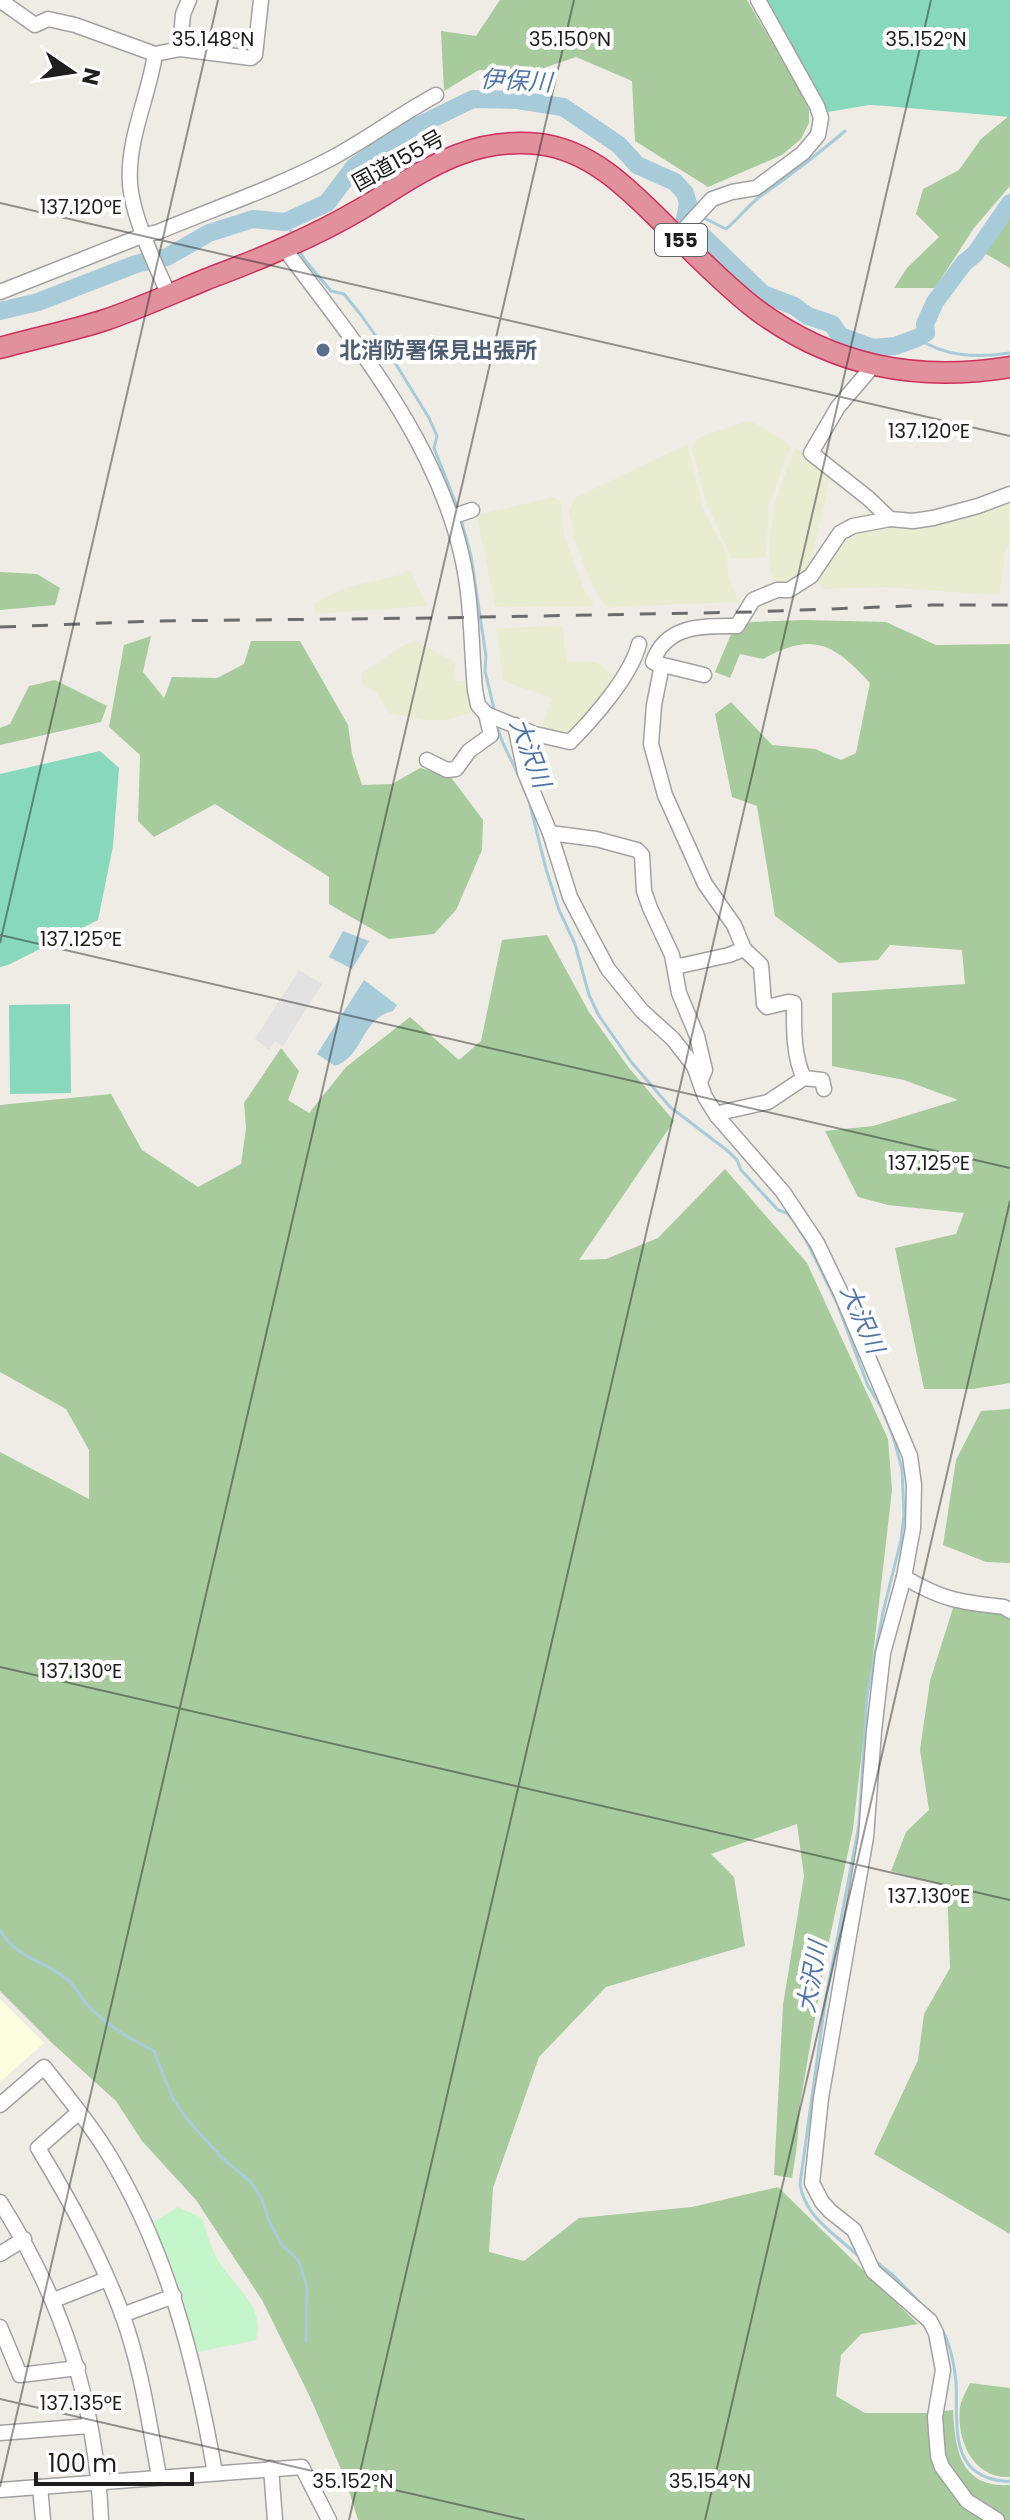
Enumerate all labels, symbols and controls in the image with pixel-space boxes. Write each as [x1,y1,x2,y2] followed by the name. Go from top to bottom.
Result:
[172,25,254,53] text: 35.148°N
[529,25,611,53] text: 35.150°N
[885,25,967,53] text: 35.152°N
[32,32,112,112] north arrow
[479,62,556,99] water label: 伊保川
[74,65,108,88] text: N
[347,122,450,198] street label: 国道155号
[40,193,122,221] text: 137.120°E
[655,224,707,256] road number: 155
[339,335,537,366] place label: 北消防署保見出張所
[314,341,332,359] marker: 北消防署保見出張所
[888,417,970,445] text: 137.120°E
[502,713,560,795] water label: 大沢川
[40,925,122,953] text: 137.125°E
[888,1149,970,1177] text: 137.125°E
[833,1279,893,1361] water label: 大沢川
[40,1657,122,1685] text: 137.130°E
[888,1882,970,1910] text: 137.130°E
[789,1936,835,2015] water label: 大沢川
[40,2389,122,2417] text: 137.135°E
[36,2436,192,2486] scale bar
[48,2447,117,2480] text: 100 m
[312,2467,394,2495] text: 35.152°N
[669,2467,751,2495] text: 35.154°N

